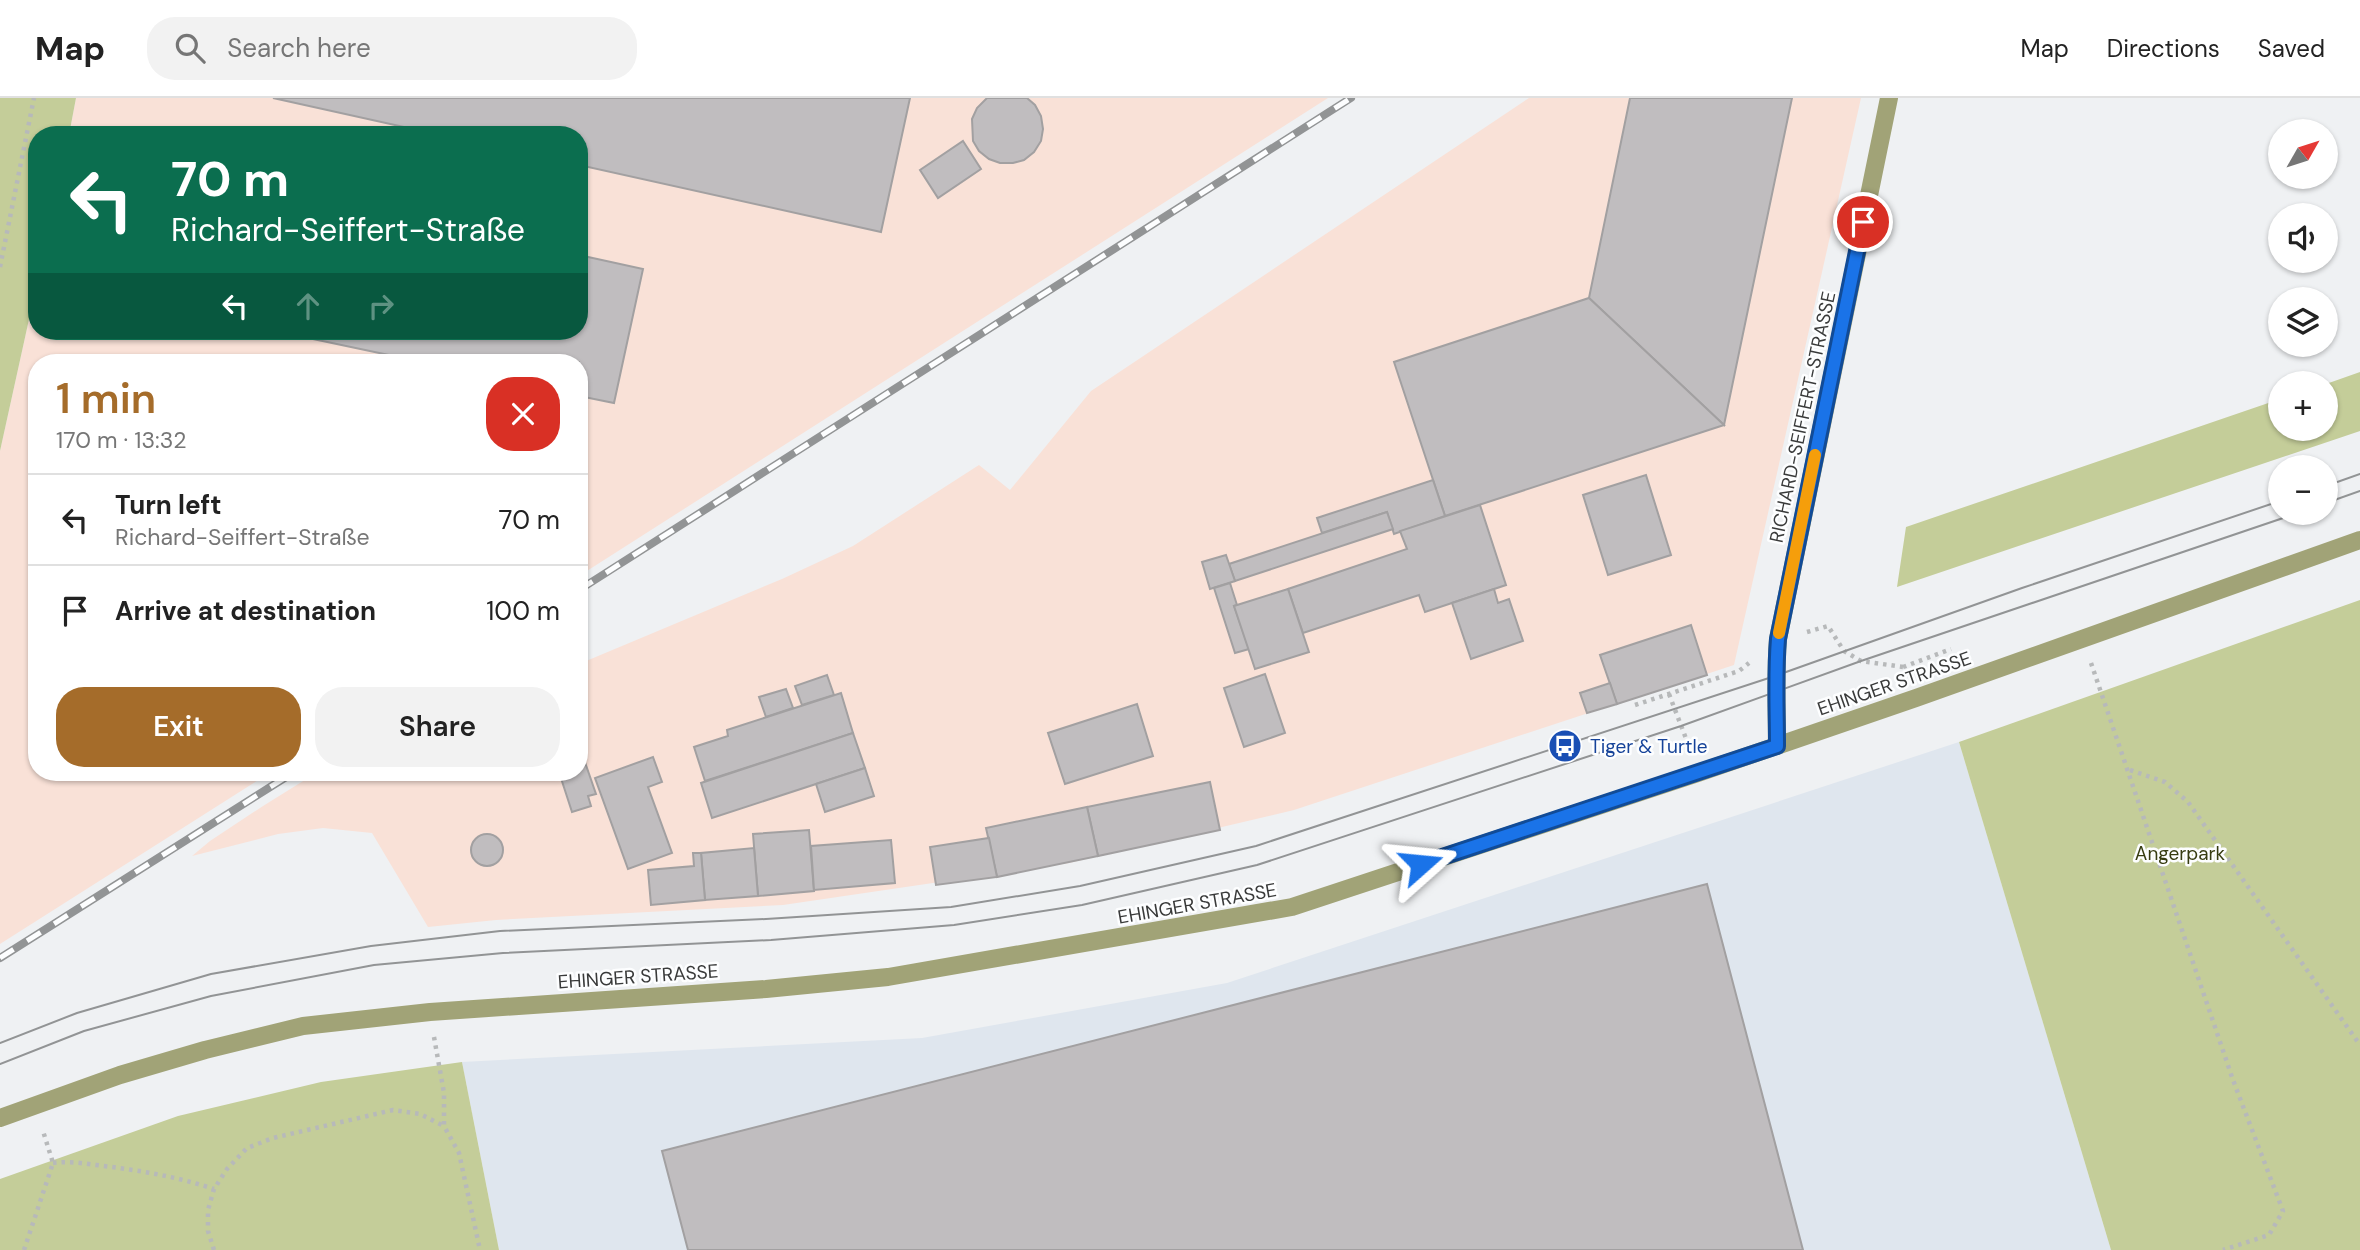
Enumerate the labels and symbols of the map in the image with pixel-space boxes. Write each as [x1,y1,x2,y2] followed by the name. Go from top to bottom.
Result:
[2268,119,2338,189] north arrow
[1833,192,1893,252] pin
[1764,289,1841,545] street label: RICHARD-SEIFFERT-STRASSE
[1814,645,1974,721] street label: EHINGER STRASSE
[1546,727,1584,765] bus stop icon: Tiger & Turtle
[1590,734,1707,759] place label: Tiger & Turtle
[1384,827,1458,901] position arrow
[2135,841,2226,866] park label: Angerpark
[1116,877,1278,930] street label: EHINGER STRASSE
[557,958,719,995] street label: EHINGER STRASSE

